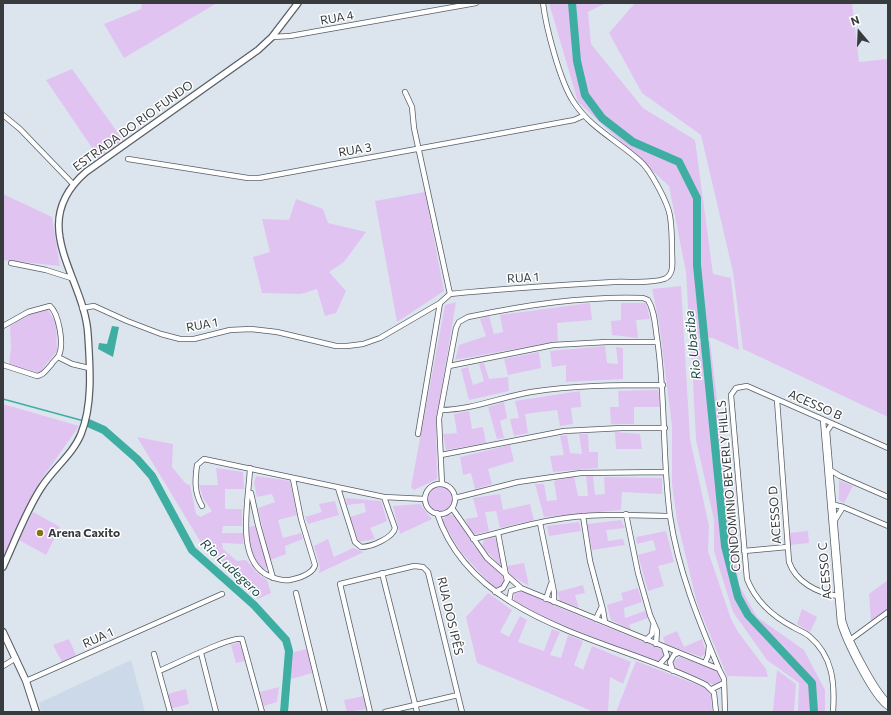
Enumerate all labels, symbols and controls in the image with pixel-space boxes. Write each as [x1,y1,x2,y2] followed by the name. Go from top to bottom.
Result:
[319,8,355,28] street label: RUA 4
[839,12,879,52] north arrow
[849,13,861,28] text: N
[70,78,196,174] street label: ESTRADA DO RIO FUNDO
[337,140,373,160] street label: RUA 3
[507,270,539,286] street label: RUA 1
[682,310,704,380] water label: Rio Ubatiba
[185,315,219,335] street label: RUA 1
[786,387,844,423] street label: ACESSO B
[714,400,744,572] street label: CONDOMINIO BEVERLY HILLS
[766,485,784,545] street label: ACESSO D
[48,526,120,540] place label: Arena Caxito
[35,528,45,538] marker: Arena Caxito
[197,536,265,600] water label: Rio Ludegero
[815,542,835,600] street label: ACESSO C
[434,576,466,656] street label: RUA DOS IPÊS
[80,625,116,651] street label: RUA 1

